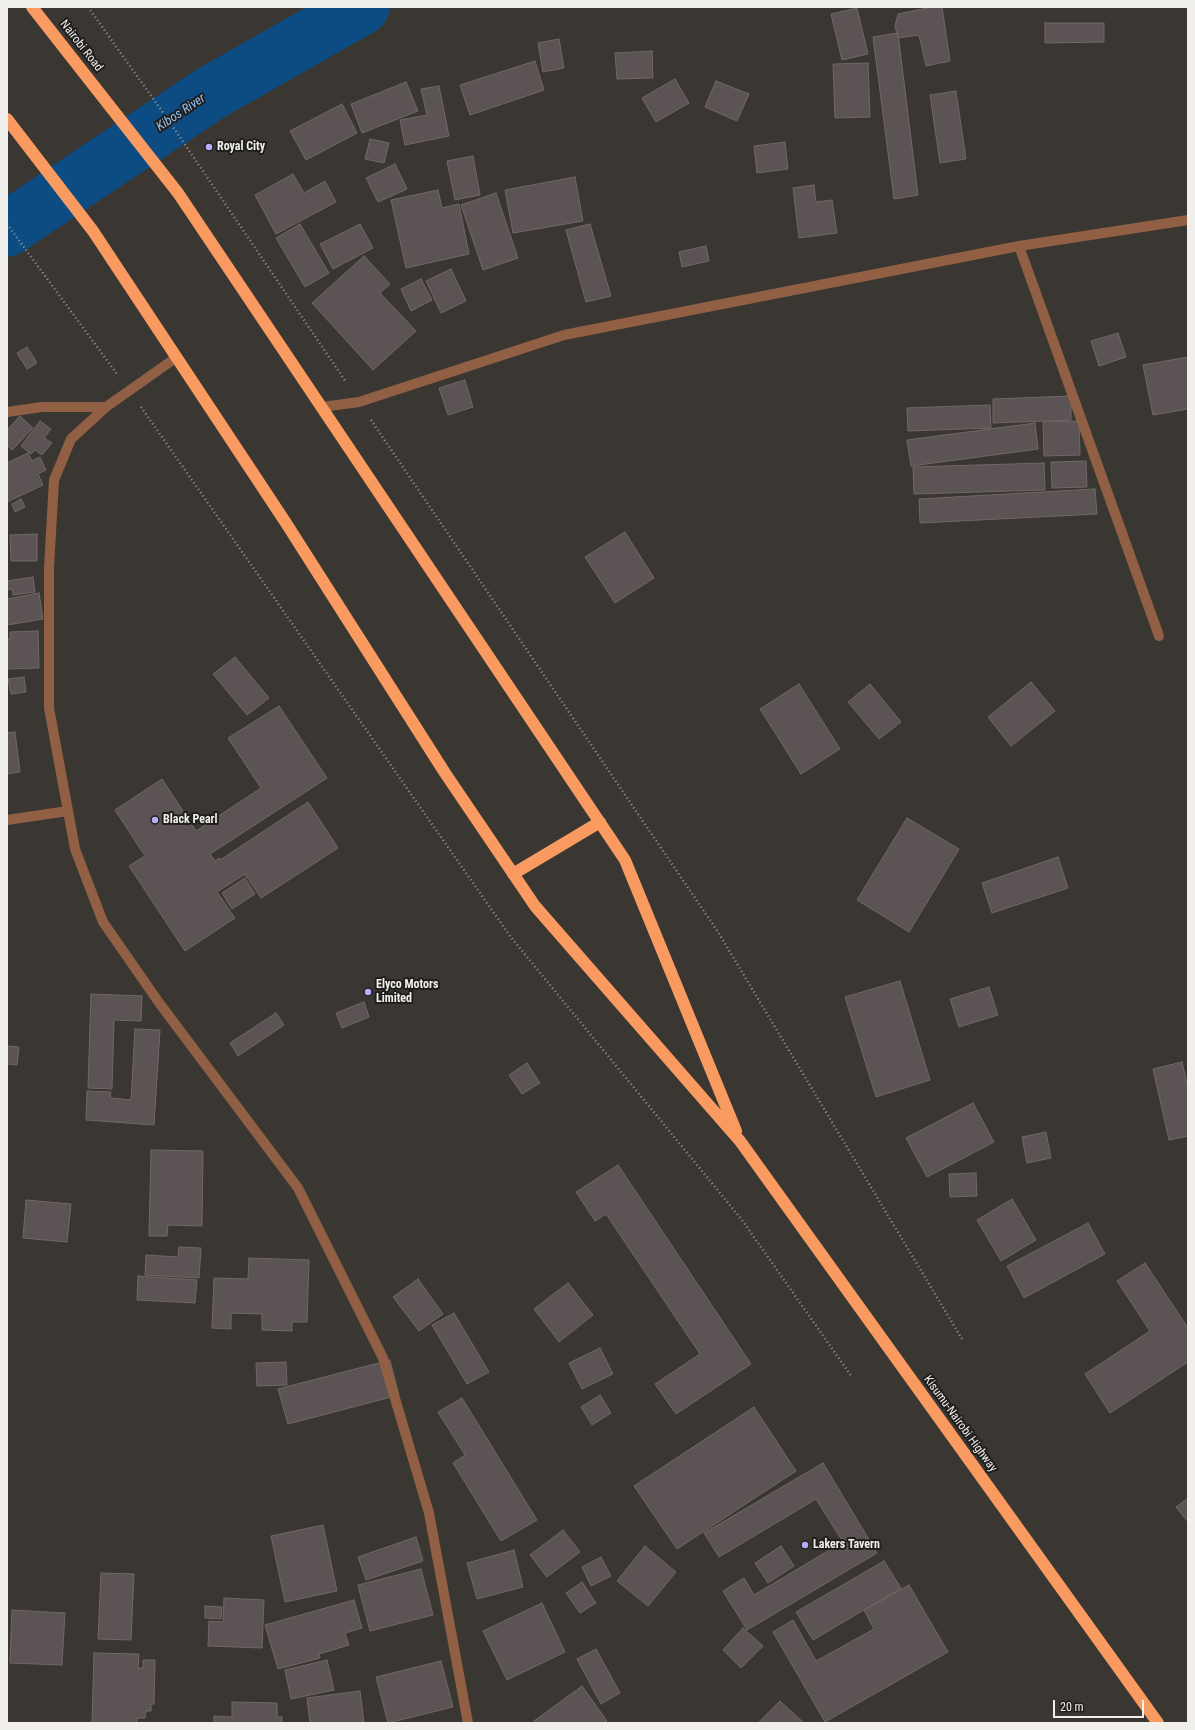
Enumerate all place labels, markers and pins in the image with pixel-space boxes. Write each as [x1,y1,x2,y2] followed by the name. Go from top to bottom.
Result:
[217,140,265,154] place label: Royal City
[204,142,214,152] marker: Royal City
[163,813,218,827] place label: Black Pearl
[150,815,160,825] marker: Black Pearl
[376,978,438,1006] place label: Elyco Motors Limited
[363,987,373,997] marker: Elyco Motors Limited
[813,1538,880,1552] place label: Lakers Tavern
[800,1540,810,1550] marker: Lakers Tavern

